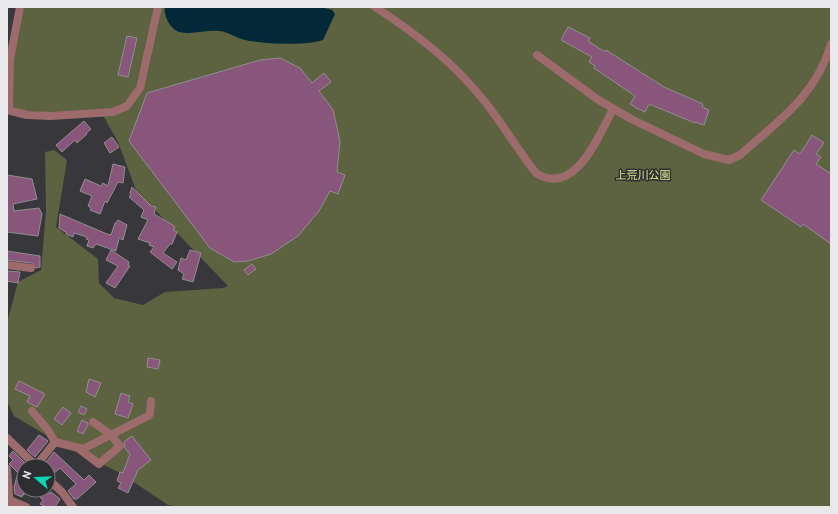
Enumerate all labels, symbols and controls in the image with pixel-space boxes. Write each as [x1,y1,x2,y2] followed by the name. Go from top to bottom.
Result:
[616,168,671,182] park label: 上荒川公園
[16,458,56,498] north arrow
[19,469,34,480] text: N

